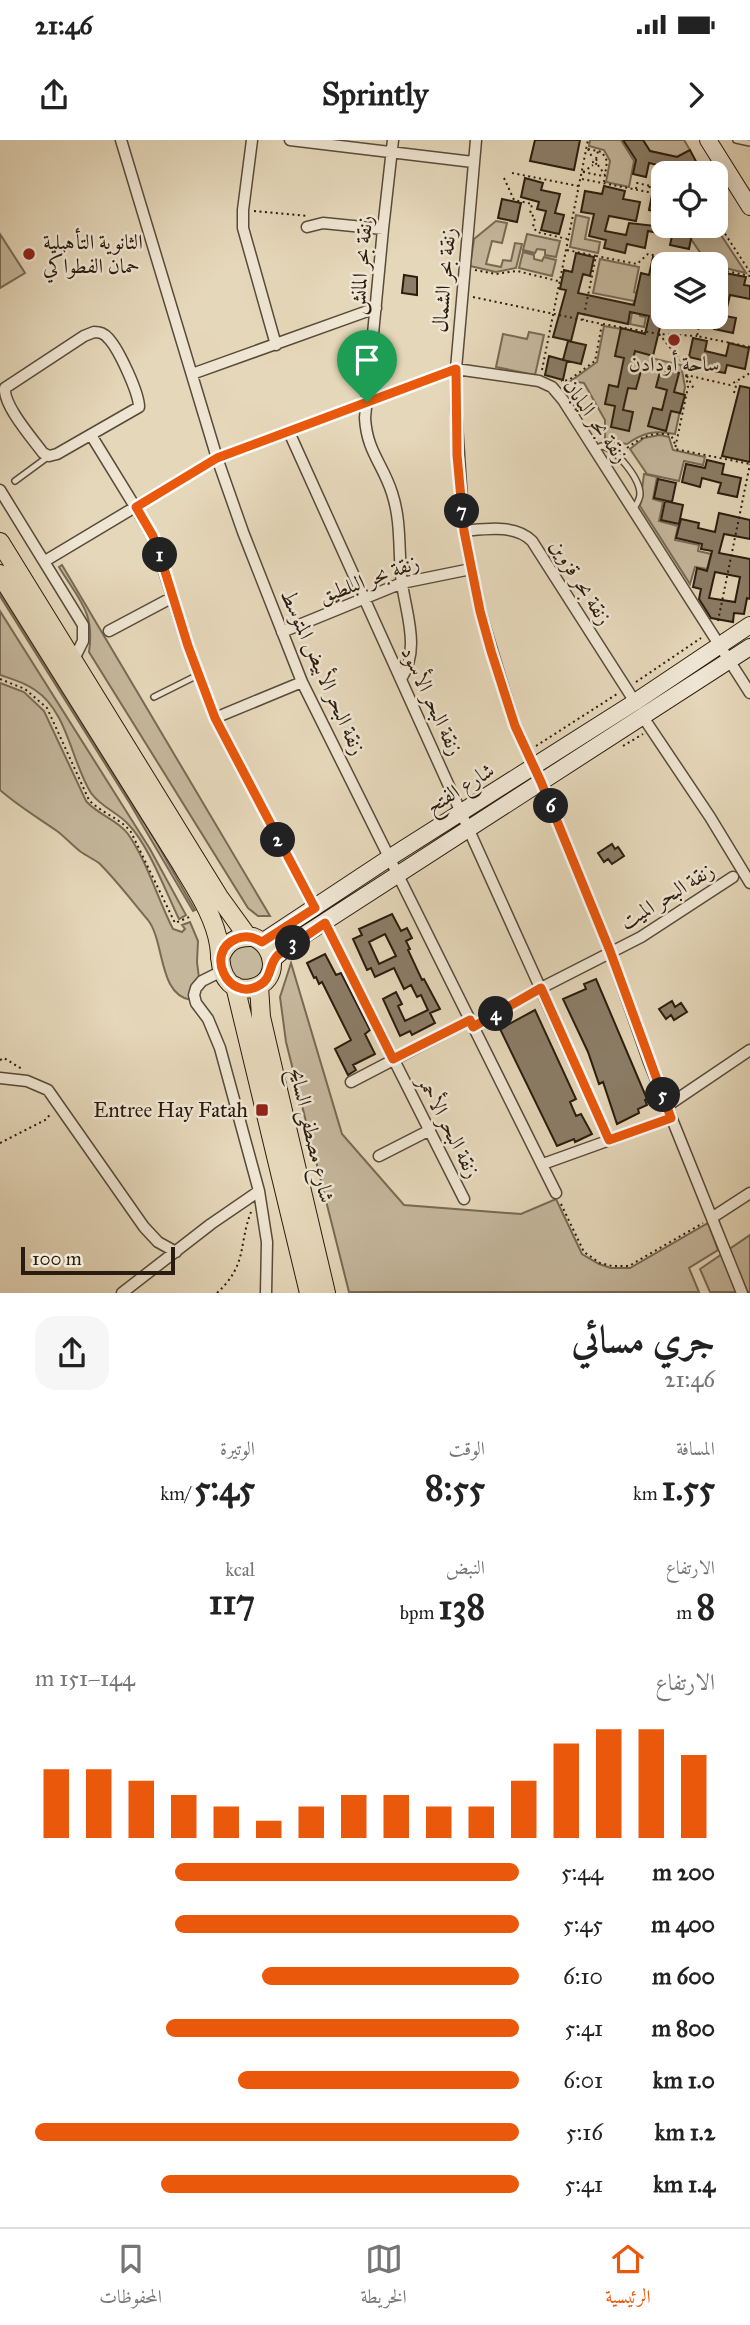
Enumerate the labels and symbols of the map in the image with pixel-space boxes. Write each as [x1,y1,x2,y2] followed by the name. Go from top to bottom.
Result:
[344,214,379,316] street label: زنقة بحر المانش
[426,226,462,334] street label: زنقة بحر الشمال
[43,227,143,283] place label: الثانوية التأهيلية حمان الفطواكي
[21,246,37,262] marker: الثانوية التأهيلية حمان الفطواكي
[337,330,397,402] pin
[666,332,682,348] marker: ساحة أودادن
[629,349,719,377] place label: ساحة أودادن
[558,374,634,468] street label: زنقة بحر اليابان
[444,494,480,528] pin: 7
[544,534,618,630] street label: زنقة بحر قزوين
[142,538,178,572] pin: 1
[315,549,423,609] street label: زنقة بحر البلطيق
[274,584,373,759] street label: زنقة البحر الأبيض المتوسط
[395,641,470,760] street label: زنقة البحر الأسود
[421,757,502,824] street label: شارع الفتح
[534,788,568,824] pin: 6
[260,822,296,858] pin: 2
[615,857,719,935] street label: زنقة البحر الميت
[276,926,310,960] pin: 3
[478,996,514,1032] pin: 4
[279,1065,340,1206] street label: شارع مصطفى السايح
[411,1069,488,1182] street label: زنقة البحر الأحمر
[646,1077,680,1112] pin: 5
[93,1097,248,1123] place label: Entree Hay Fatah
[254,1102,270,1118] marker: Entree Hay Fatah
[21,1244,175,1275] scale bar

